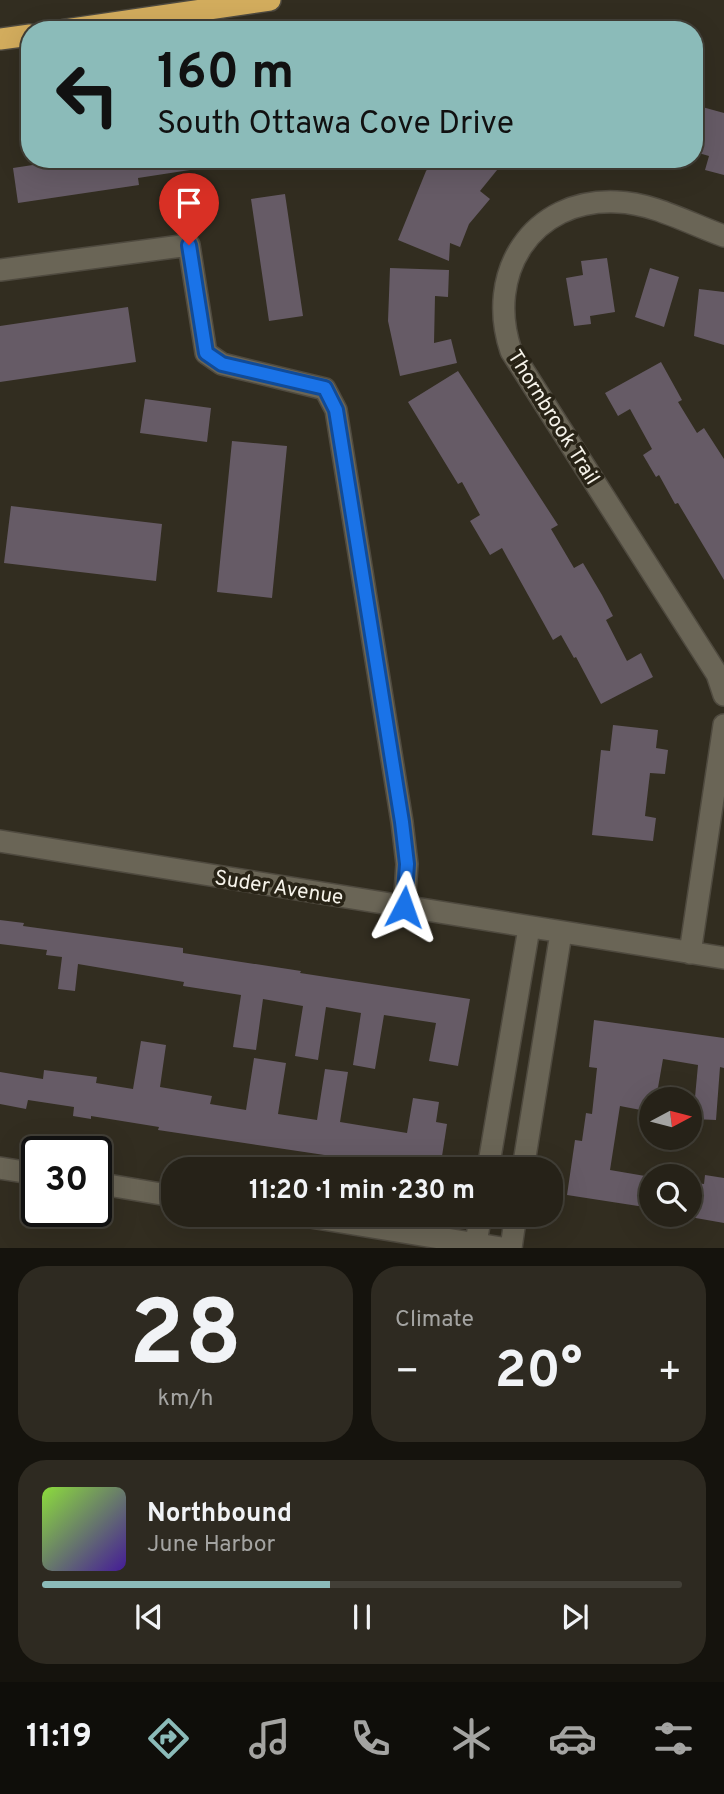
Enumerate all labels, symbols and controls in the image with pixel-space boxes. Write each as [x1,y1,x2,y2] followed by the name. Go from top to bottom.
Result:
[157,44,294,106] text: 160 m
[42,49,133,140] icon: left
[157,105,514,145] text: South Ottawa Cove Drive
[159,173,219,245] pin
[170,184,208,222] icon: arrive
[500,345,605,490] street label: Thornbrook Trail
[212,865,345,912] street label: Suder Avenue
[367,870,441,944] position arrow
[639,1087,702,1150] north arrow
[639,1087,702,1227] map controls
[21,1136,112,1227] speed limit sign: 30
[639,1164,702,1227] button: search
[249,1175,475,1208] text: 11:20 · 1 min · 230 m
[129,1282,242,1397] text: 28
[395,1306,474,1335] text: Climate
[495,1340,582,1406] text: 20°
[395,1349,420,1398] text: −
[657,1349,682,1398] text: +
[158,1385,213,1414] text: km/h
[147,1498,292,1531] text: Northbound
[147,1531,275,1560] text: June Harbor
[130,1598,168,1636] icon: previous
[343,1598,381,1636] icon: pause
[556,1598,594,1636] icon: next
[144,1714,193,1763] icon: directions
[245,1714,294,1763] icon: music
[346,1714,395,1763] icon: phone
[447,1714,496,1763] icon: climate
[548,1714,597,1763] icon: car
[649,1714,698,1763] icon: filters
[26,1718,92,1758] text: 11:19

